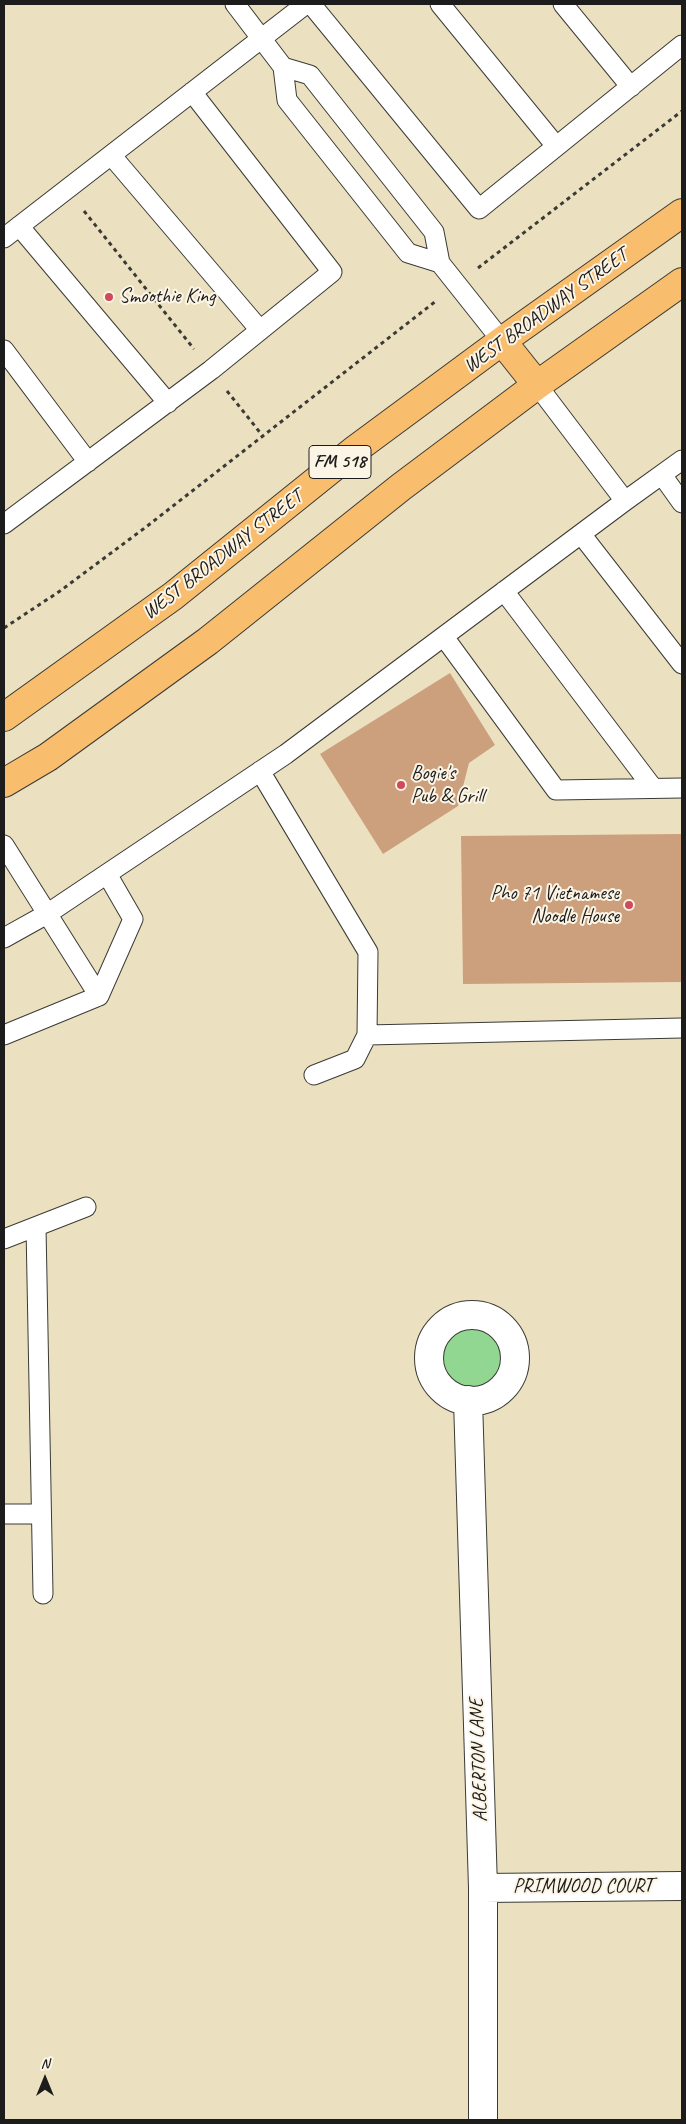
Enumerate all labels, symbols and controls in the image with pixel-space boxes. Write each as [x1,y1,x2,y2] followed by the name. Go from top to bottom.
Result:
[459,243,633,379] street label: WEST BROADWAY STREET
[119,285,215,309] place label: Smoothie King
[103,291,115,303] marker: Smoothie King
[309,446,371,478] road number: FM 518
[138,485,308,625] street label: WEST BROADWAY STREET
[411,762,484,809] place label: Bogie's Pub & Grill
[395,779,407,791] marker: Bogie's Pub & Grill
[491,882,619,929] place label: Pho 71 Vietnamese Noodle House
[623,899,635,911] marker: Pho 71 Vietnamese Noodle House
[465,1698,493,1822] street label: ALBERTON LANE
[513,1875,653,1899] street label: PRIMWOOD COURT
[20,2054,70,2104] north arrow
[41,2055,49,2072] text: N

